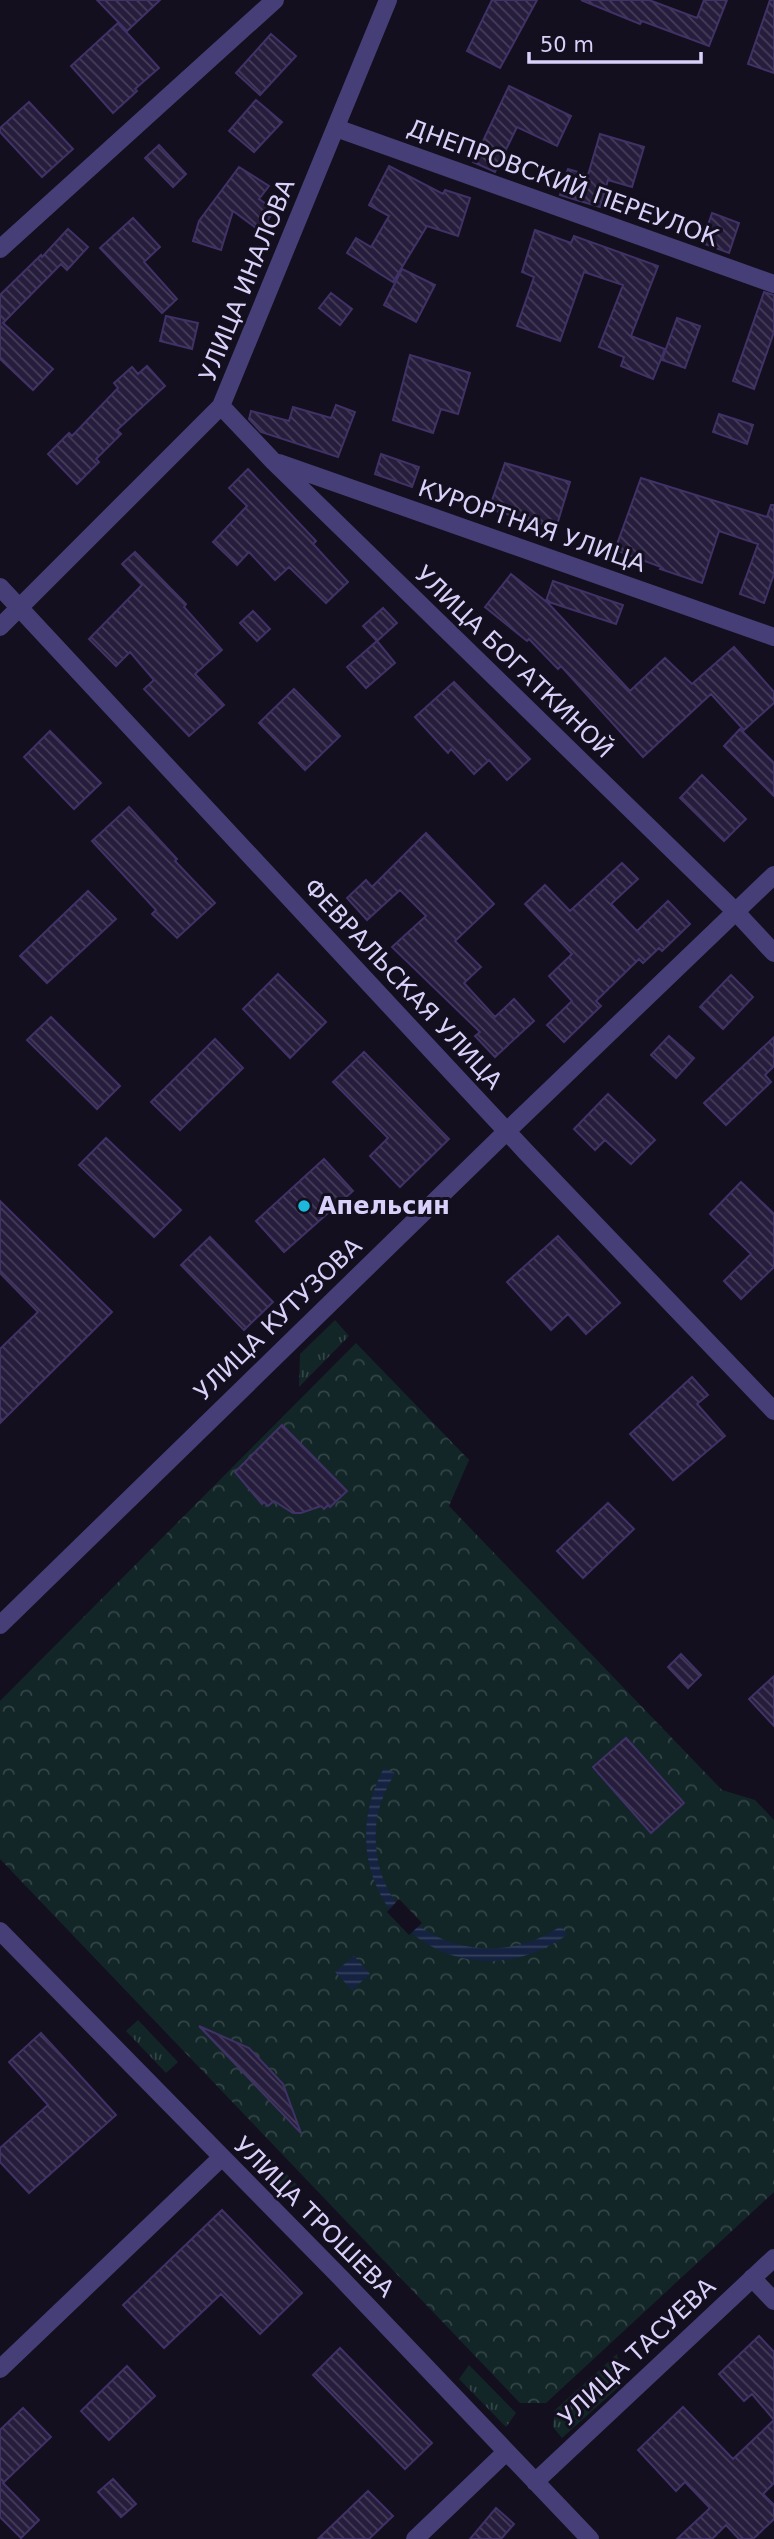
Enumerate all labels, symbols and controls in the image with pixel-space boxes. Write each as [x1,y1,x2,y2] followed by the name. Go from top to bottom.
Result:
[529,21,700,65] scale bar
[540,33,594,57] text: 50 m
[404,113,723,252] street label: ДНЕПРОВСКИЙ ПЕРЕУЛОК
[194,174,301,385] street label: УЛИЦА ИНАЛОВА
[415,474,650,578] street label: КУРОРТНАЯ УЛИЦА
[409,559,619,764] street label: УЛИЦА БОГАТКИНОЙ
[298,873,508,1096] street label: ФЕВРАЛЬСКАЯ УЛИЦА
[318,1192,450,1220] place label: Апельсин
[296,1198,312,1214] marker: Апельсин
[189,1232,368,1406] street label: УЛИЦА КУТУЗОВА
[228,2131,400,2303] street label: УЛИЦА ТРОШЕВА
[553,2272,722,2432] street label: УЛИЦА ТАСУЕВА

